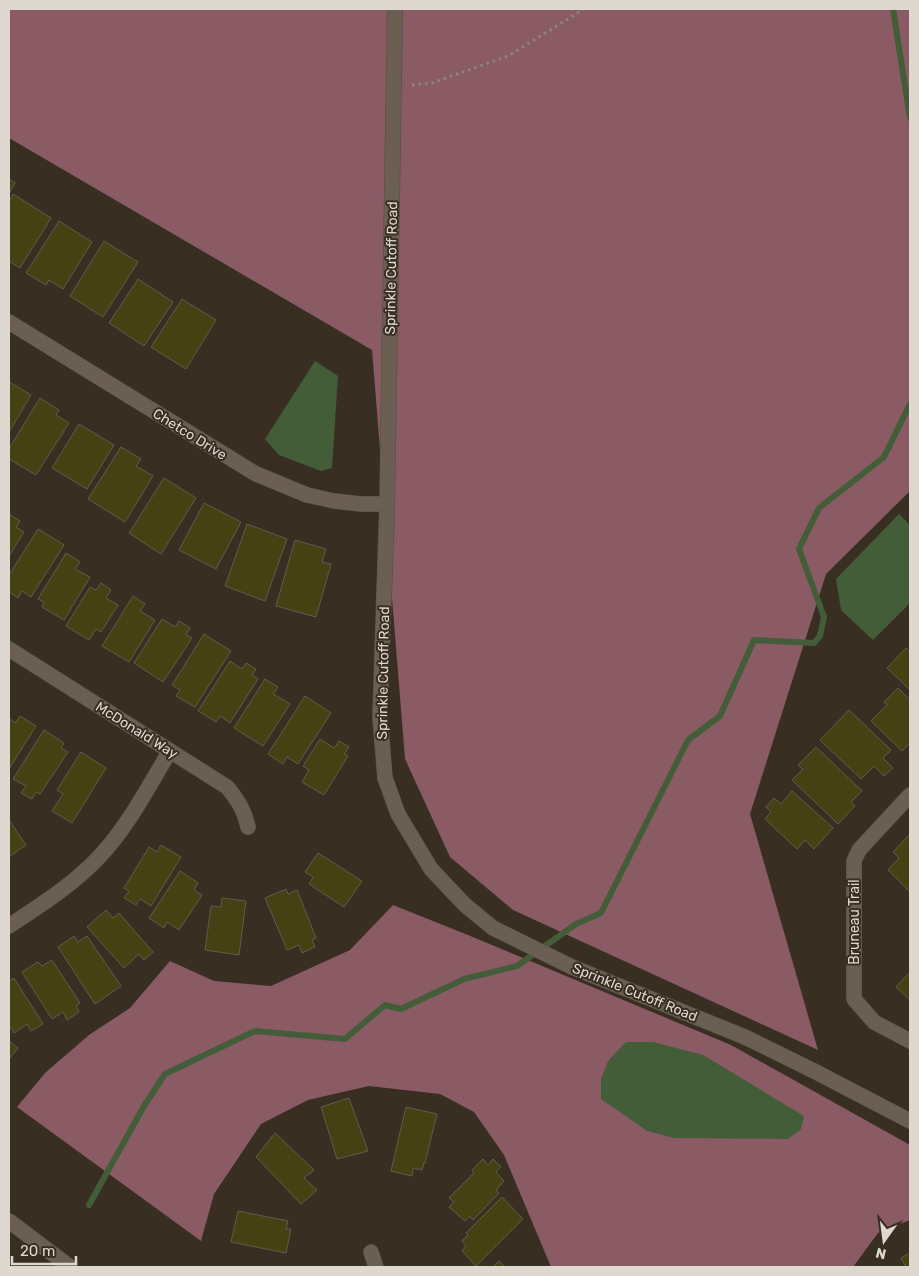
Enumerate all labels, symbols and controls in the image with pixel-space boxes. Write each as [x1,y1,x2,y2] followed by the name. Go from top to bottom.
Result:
[382,201,401,335] street label: Sprinkle Cutoff Road
[150,405,230,464] street label: Chetco Drive
[374,606,393,740] street label: Sprinkle Cutoff Road
[92,698,181,763] street label: McDonald Way
[846,879,863,965] street label: Bruneau Trail
[570,960,700,1025] street label: Sprinkle Cutoff Road
[859,1216,909,1266] north arrow
[12,1234,76,1266] scale bar
[20,1242,55,1260] text: 20 m
[874,1244,888,1263] text: N

